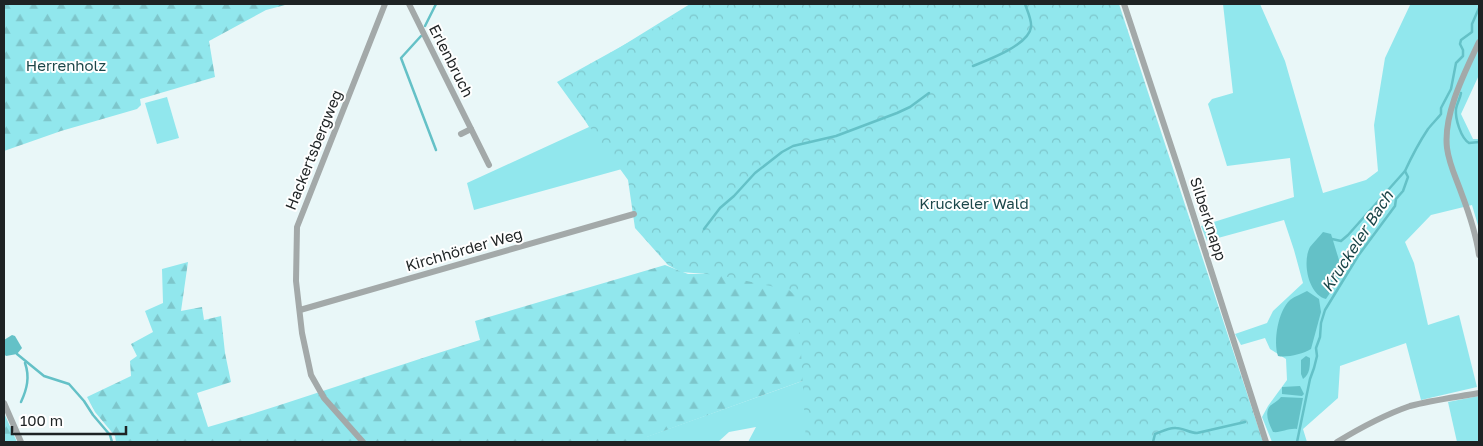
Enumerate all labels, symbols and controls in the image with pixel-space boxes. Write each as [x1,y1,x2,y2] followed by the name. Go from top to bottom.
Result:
[426,21,478,100] street label: Erlenbruch
[26,56,107,74] park label: Herrenholz
[281,87,345,212] street label: Hackertsbergweg
[1187,175,1231,263] street label: Silberknapp
[1317,186,1398,295] water label: Kruckeler Bach
[919,194,1029,212] park label: Kruckeler Wald
[403,224,524,274] street label: Kirchhörder Weg
[12,404,126,436] scale bar
[20,411,63,429] text: 100 m

